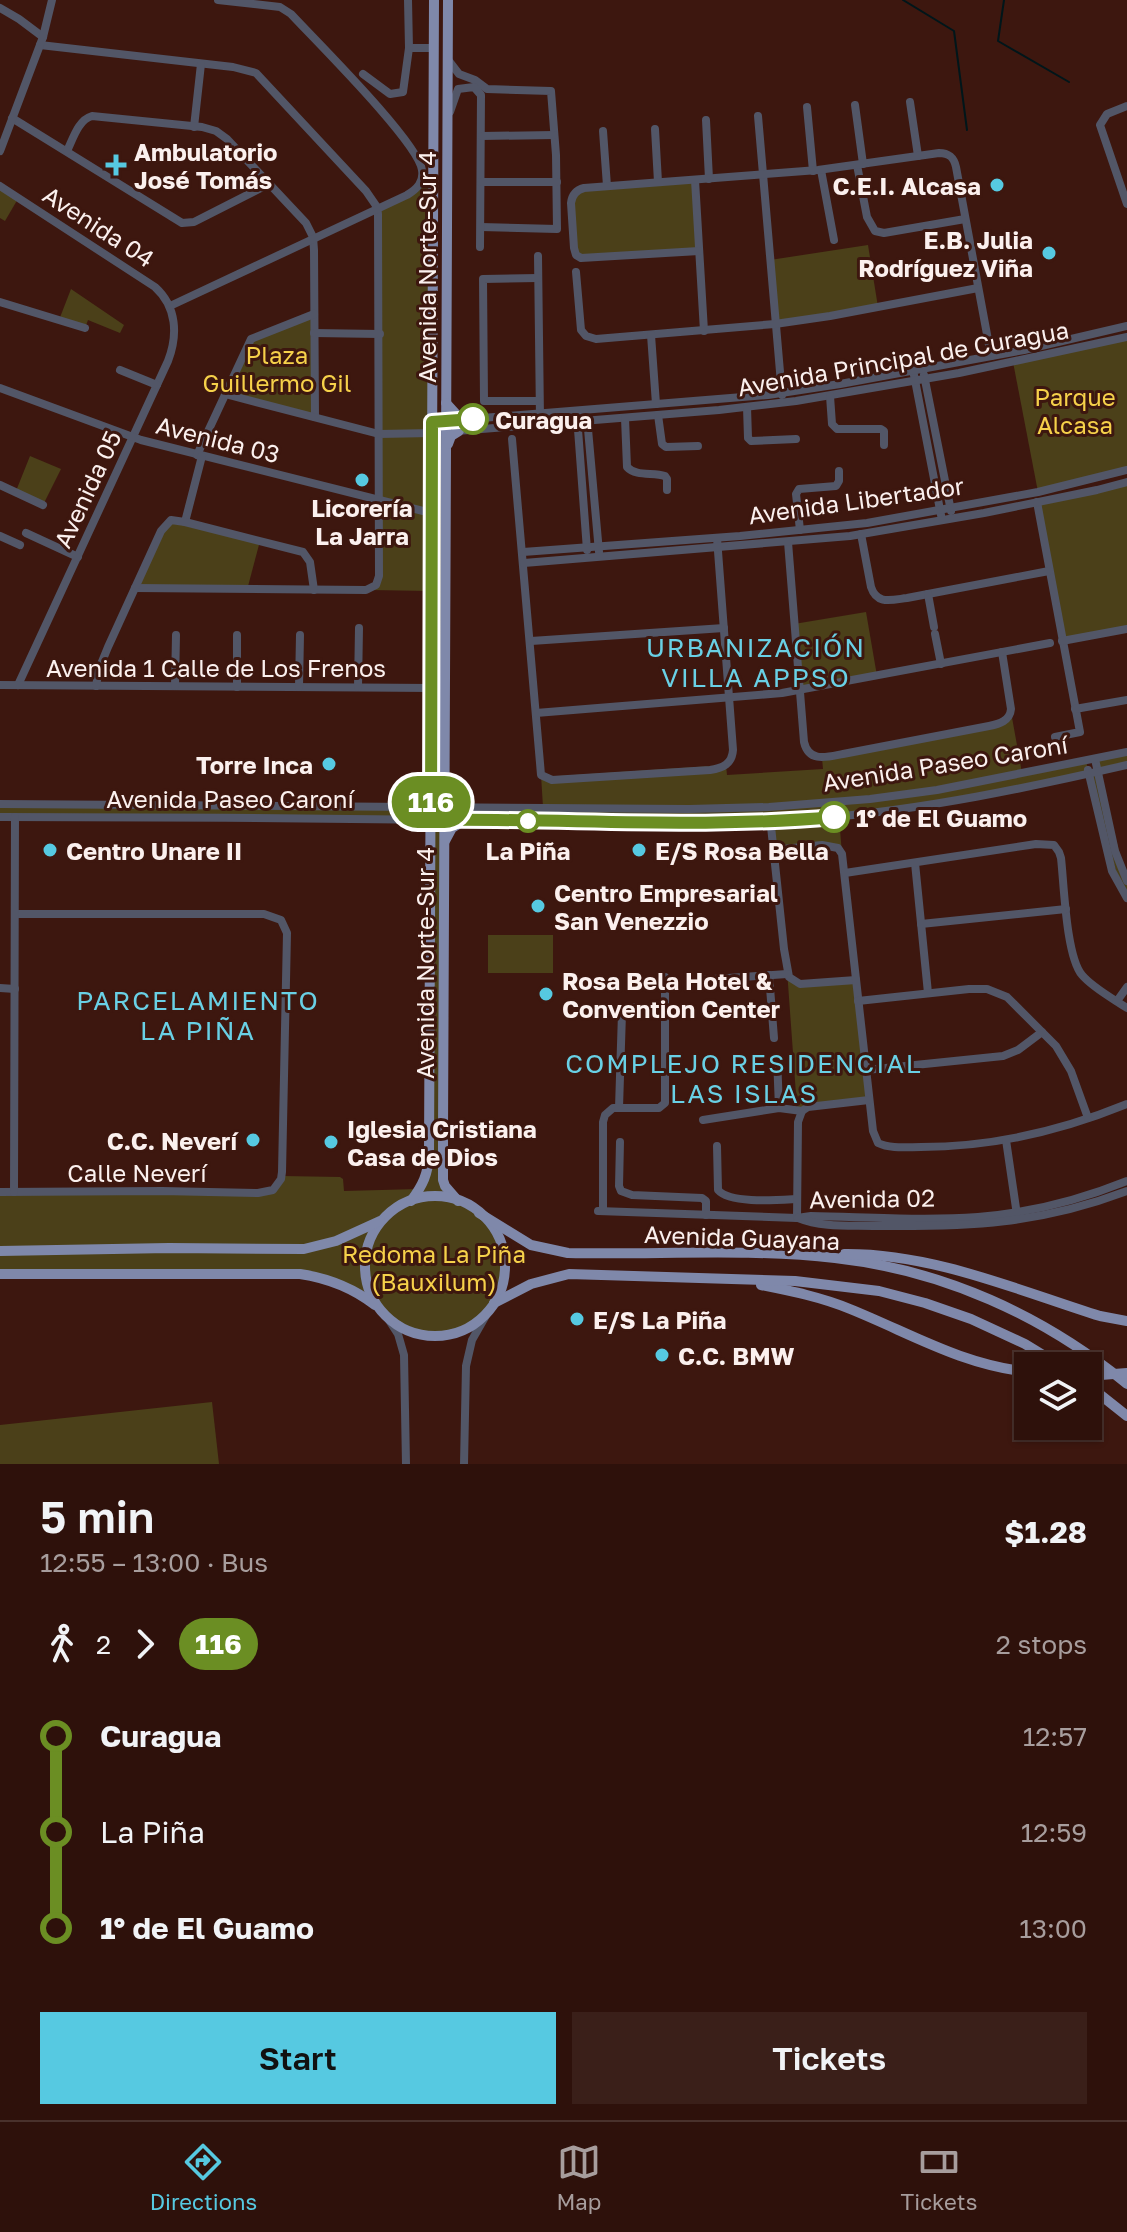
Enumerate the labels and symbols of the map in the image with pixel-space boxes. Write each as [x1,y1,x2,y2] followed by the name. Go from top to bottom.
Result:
[134,137,277,194] place label: Ambulatorio José Tomás
[412,151,441,383] street label: Avenida Norte-Sur 4
[105,154,127,176] marker: Ambulatorio José Tomás
[832,171,981,200] place label: C.E.I. Alcasa
[988,176,1006,194] marker: C.E.I. Alcasa
[38,179,160,273] street label: Avenida 04
[858,225,1033,282] place label: E.B. Julia Rodríguez Viña
[1040,244,1058,262] marker: E.B. Julia Rodríguez Viña
[735,315,1071,401] street label: Avenida Principal de Curagua
[203,340,351,397] park label: Plaza Guillermo Gil
[1034,382,1116,439] park label: Parque Alcasa
[458,404,488,434] marker: Curagua
[495,405,592,434] place label: Curagua
[153,410,283,468] street label: Avenida 03
[47,426,127,552] street label: Avenida 05
[353,471,371,489] marker: Licorería La Jarra
[746,471,966,529] street label: Avenida Libertador
[311,493,413,550] place label: Licorería La Jarra
[646,632,866,693] district label: URBANIZACIÓN VILLA APPSO
[46,653,386,682] street label: Avenida 1 Calle de Los Frenos
[820,729,1071,797] street label: Avenida Paseo Caroní
[196,750,313,779] place label: Torre Inca
[320,755,338,773] marker: Torre Inca
[385,776,477,828] line badge: 116
[106,784,355,813] street label: Avenida Paseo Caroní
[819,802,849,832] marker: 1° de El Guamo
[856,803,1027,832] place label: 1° de El Guamo
[517,810,539,832] marker: La Piña
[66,836,242,865] place label: Centro Unare II
[486,836,571,865] place label: La Piña
[655,836,829,865] place label: E/S Rosa Bella
[41,841,59,859] marker: Centro Unare II
[630,841,648,859] marker: E/S Rosa Bella
[410,847,439,1079] street label: Avenida Norte-Sur 4
[554,878,778,935] place label: Centro Empresarial San Venezzio
[529,897,547,915] marker: Centro Empresarial San Venezzio
[562,966,780,1023] place label: Rosa Bela Hotel & Convention Center
[76,985,320,1046] district label: PARCELAMIENTO LA PIÑA
[537,985,555,1003] marker: Rosa Bela Hotel & Convention Center
[565,1048,923,1109] district label: COMPLEJO RESIDENCIAL LAS ISLAS
[347,1114,537,1171] place label: Iglesia Cristiana Casa de Dios
[107,1126,239,1155] place label: C.C. Neverí
[244,1131,262,1149] marker: C.C. Neverí
[322,1133,340,1151] marker: Iglesia Cristiana Casa de Dios
[67,1158,208,1187] street label: Calle Neverí
[809,1182,935,1214] street label: Avenida 02
[643,1219,841,1255] street label: Avenida Guayana
[342,1239,526,1296] park label: Redoma La Piña (Bauxilum)
[593,1305,727,1334] place label: E/S La Piña
[568,1310,586,1328] marker: E/S La Piña
[678,1341,795,1370] place label: C.C. BMW
[653,1346,671,1364] marker: C.C. BMW

